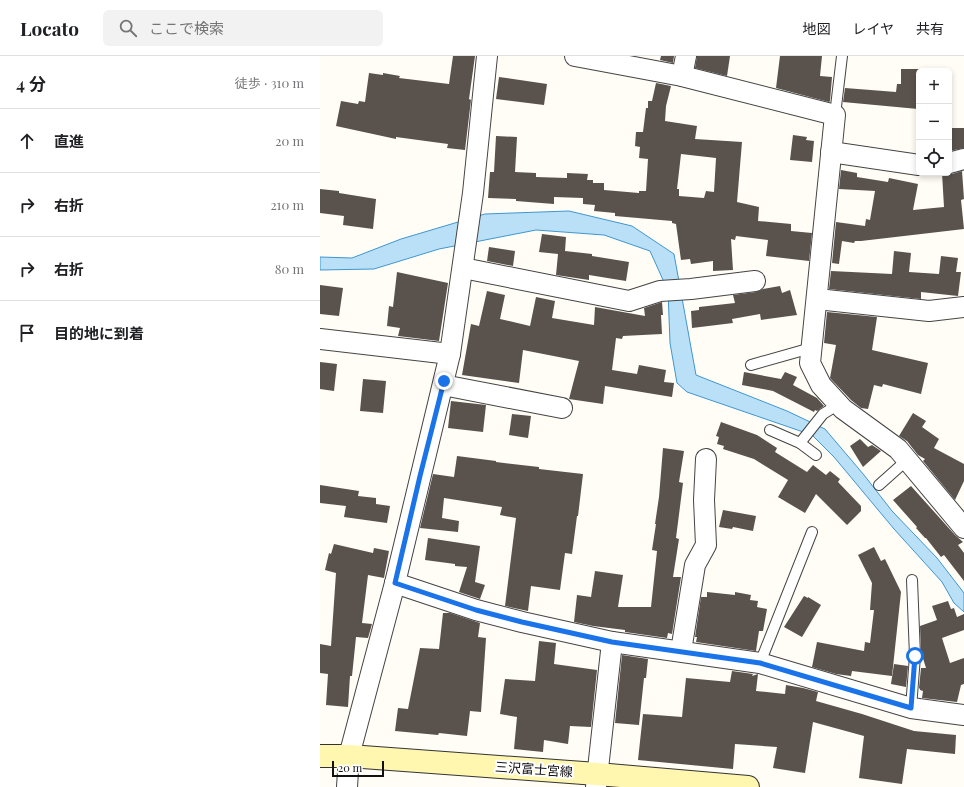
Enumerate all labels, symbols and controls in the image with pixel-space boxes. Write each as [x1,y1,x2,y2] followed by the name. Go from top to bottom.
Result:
[103,10,383,46] search box
[20,15,79,41] text: Locato
[117,17,139,39] icon: search
[149,18,224,38] text: ここで検索
[802,19,830,38] text: 地図
[852,19,894,38] text: レイヤ
[916,19,944,38] text: 共有
[916,68,952,176] map controls
[916,68,952,104] button: +
[16,72,46,94] text: 4 分
[235,74,304,91] text: 徒歩 · 310 m
[916,104,952,140] button: −
[16,130,38,152] icon: ahead
[54,131,84,151] text: 直進
[275,132,304,149] text: 20 m
[916,140,952,176] button: locate
[16,194,38,216] icon: right
[54,195,84,215] text: 右折
[270,196,304,213] text: 210 m
[16,258,38,280] icon: right
[54,259,84,279] text: 右折
[275,260,304,277] text: 80 m
[16,322,38,344] icon: arrive
[54,323,144,343] text: 目的地に到着
[435,372,453,390] route end
[906,647,924,665] route start
[495,757,574,780] street label: 三沢富士宮線
[332,759,384,778] scale bar
[338,760,362,775] text: 20 m

